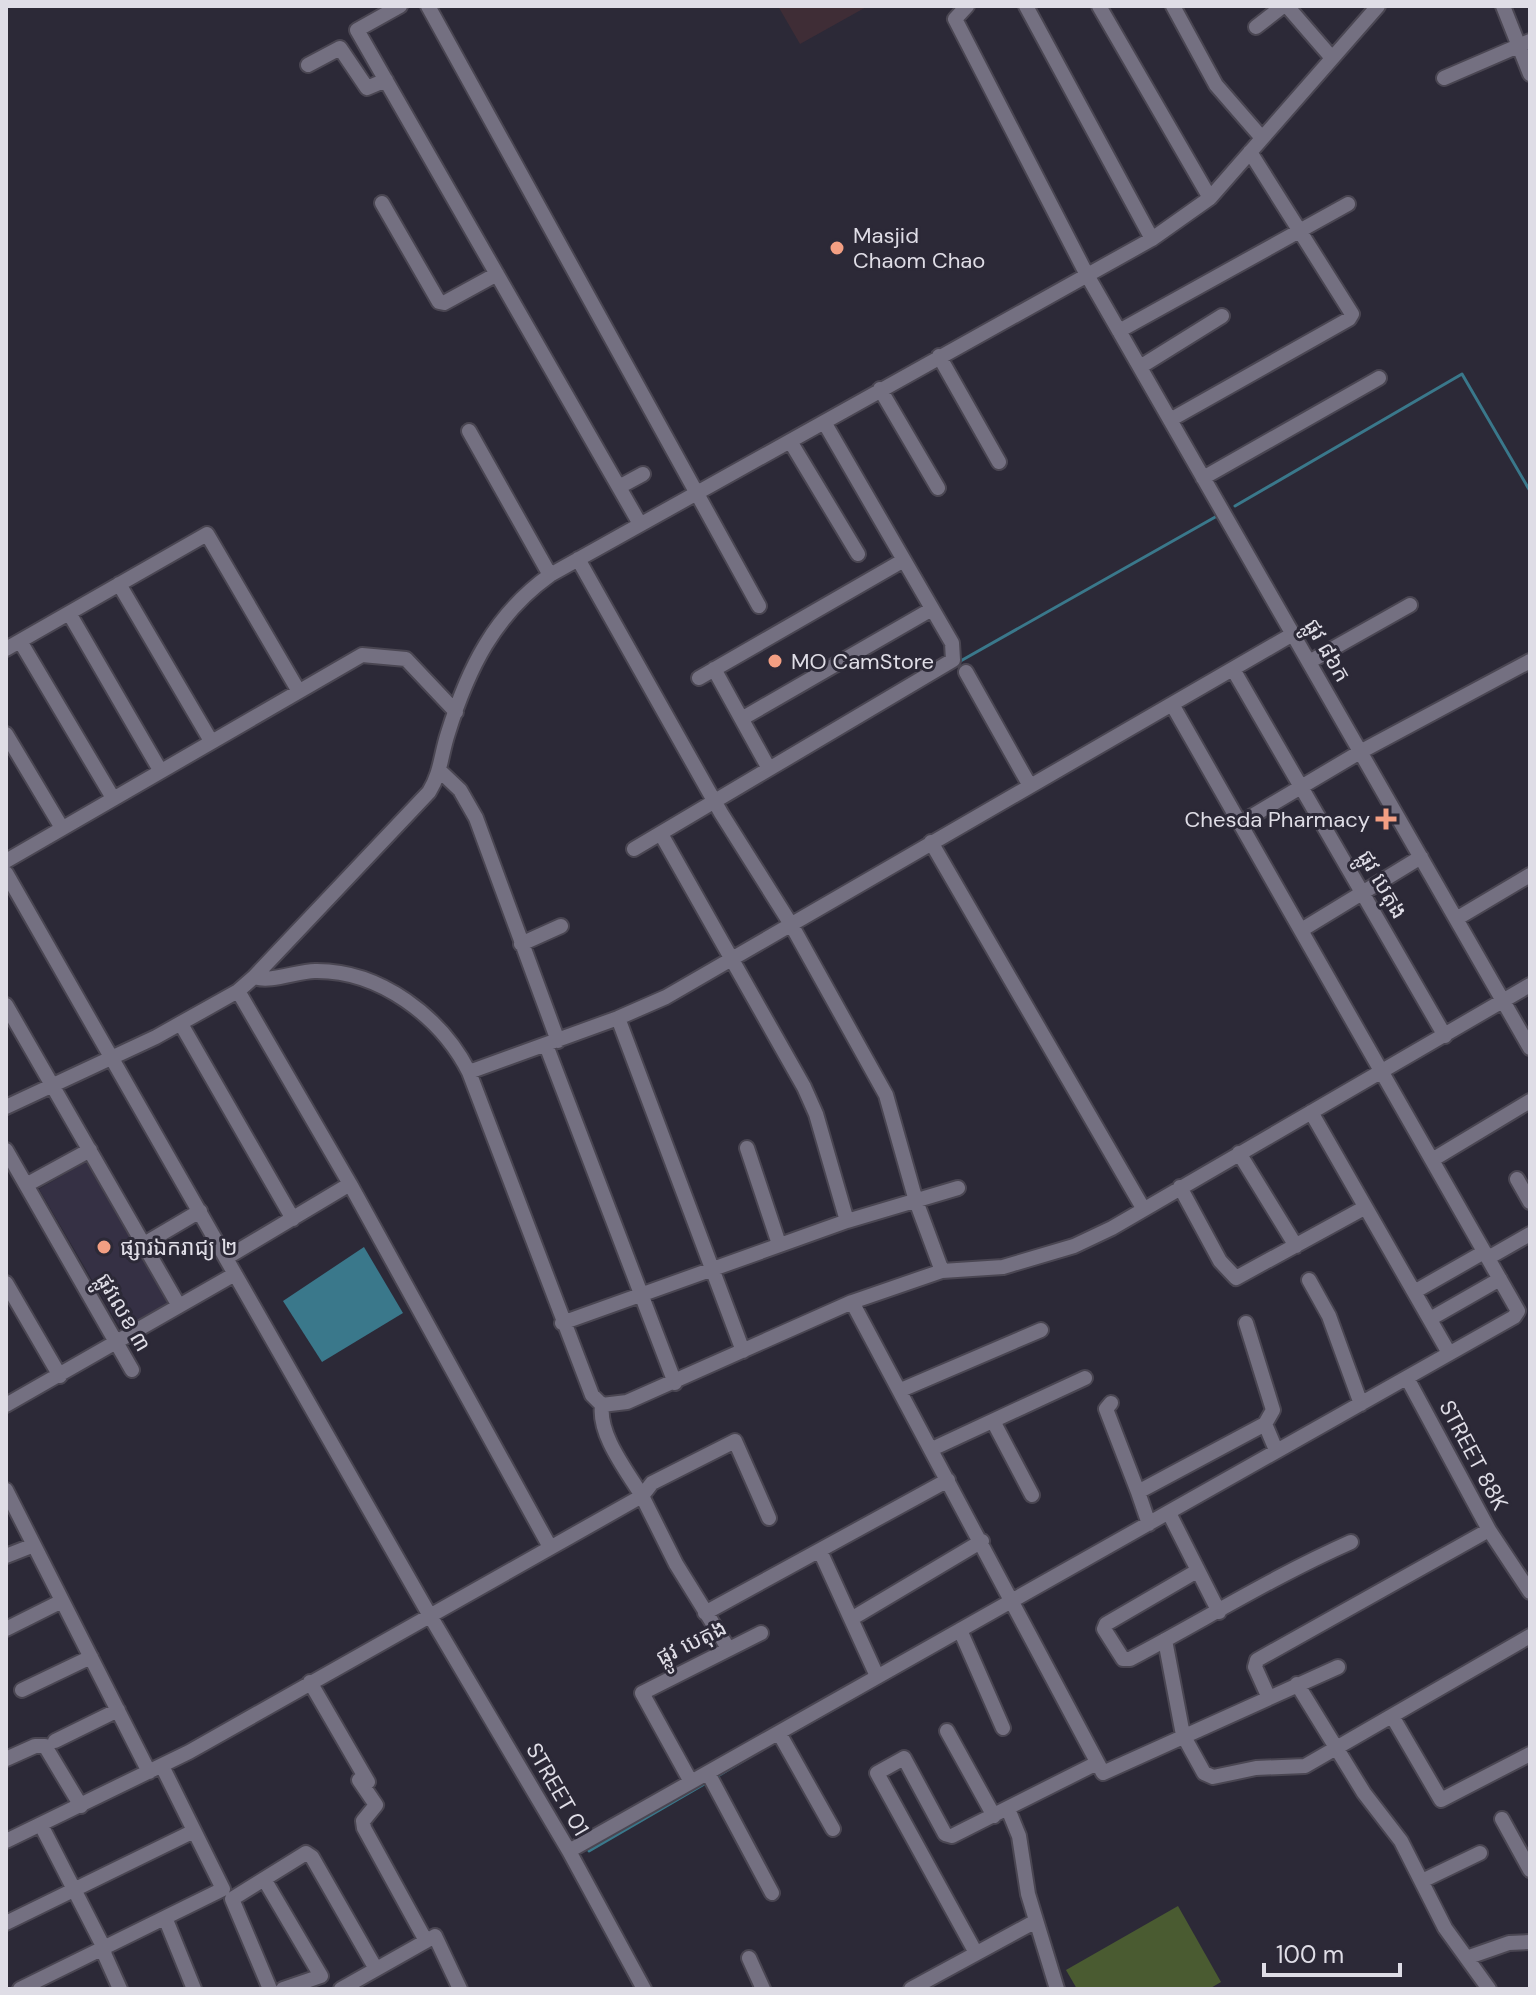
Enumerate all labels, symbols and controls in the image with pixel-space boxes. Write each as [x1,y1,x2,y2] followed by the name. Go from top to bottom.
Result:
[853,221,985,275] place label: Masjid Chaom Chao
[828,239,846,257] marker: Masjid Chaom Chao
[1293,613,1357,690] street label: ផ្លូវ ៨៦ក
[791,647,934,676] place label: MO CamStore
[766,652,784,670] marker: MO CamStore
[1185,805,1370,834] place label: Chesda Pharmacy
[1377,810,1395,828] marker: Chesda Pharmacy
[1346,844,1414,927] street label: ផ្លូវ បេតុង
[120,1233,238,1262] place label: ផ្សារឯករាជ្យ ២
[95,1238,113,1256] marker: ផ្សារឯករាជ្យ ២
[85,1267,158,1360] street label: ផ្លូវលេខ ៣
[1432,1395,1515,1515] street label: STREET 88K
[651,1613,734,1677] street label: ផ្លូវ បេតុង
[519,1738,596,1841] street label: STREET 01
[1264,1927,1400,1977] scale bar
[1276,1939,1344,1970] text: 100 m

